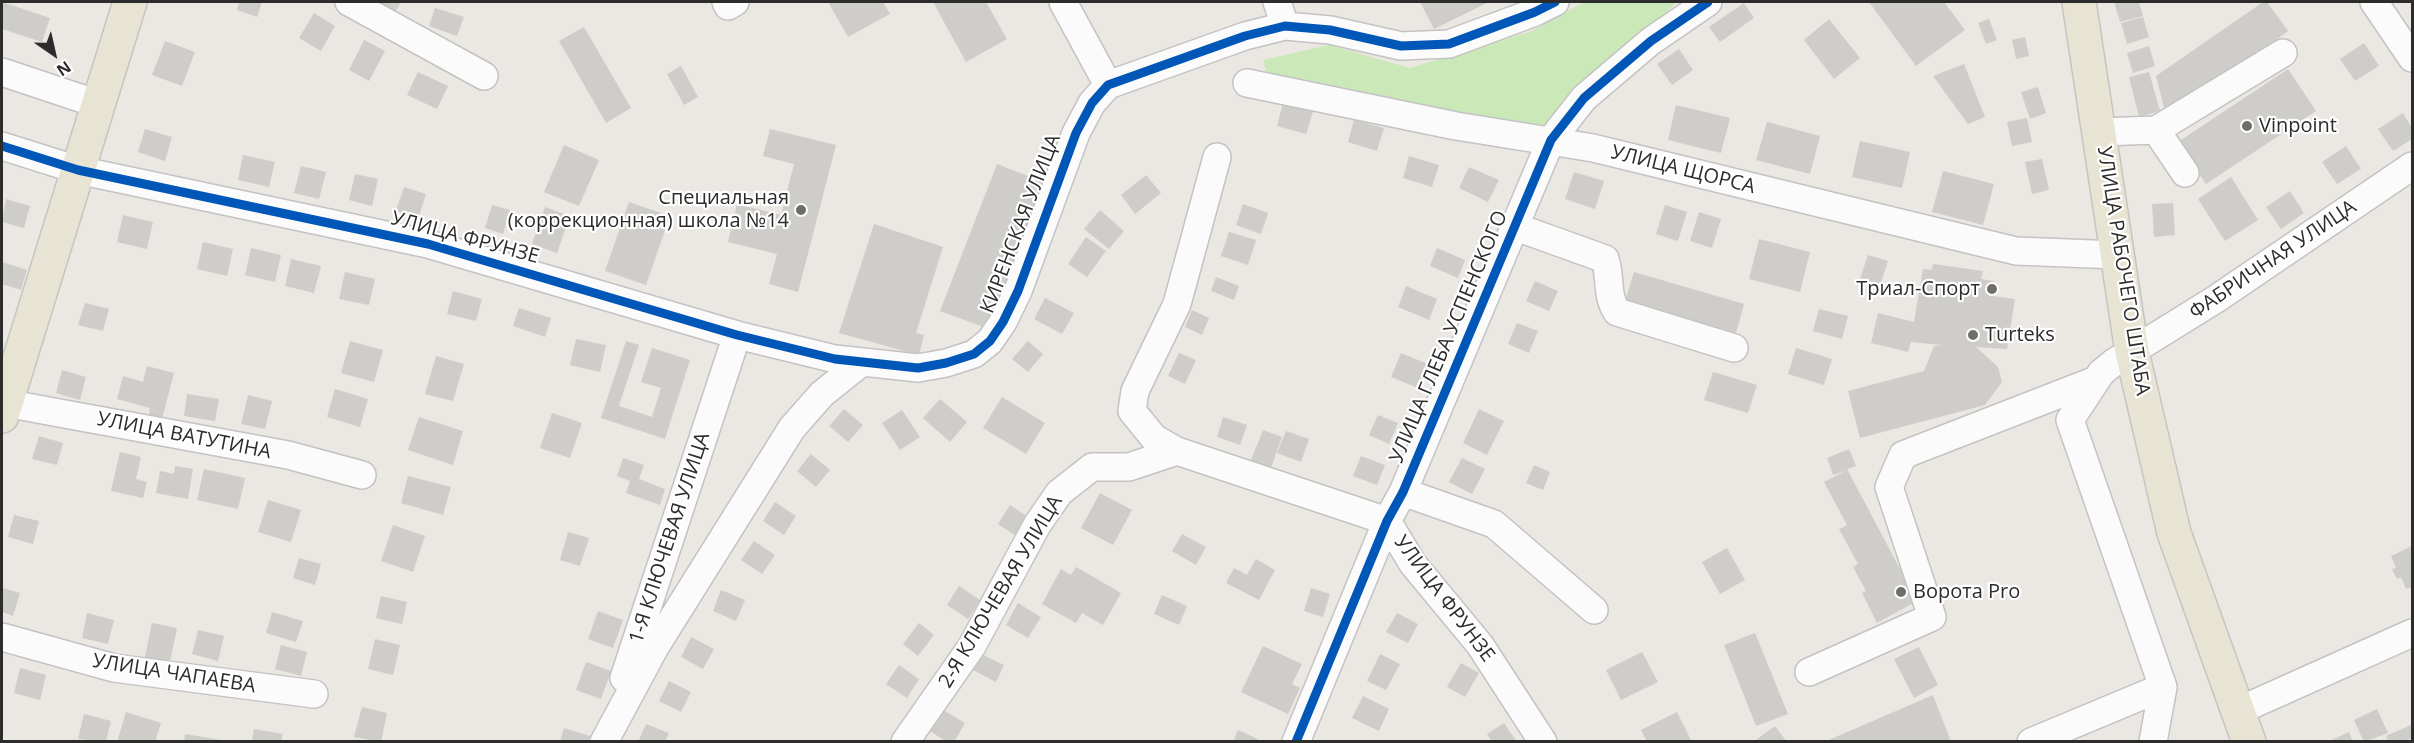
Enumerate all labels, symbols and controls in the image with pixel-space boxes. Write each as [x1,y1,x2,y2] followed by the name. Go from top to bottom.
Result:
[24,24,84,84] north arrow
[53,56,76,82] text: N
[2259,114,2337,138] place label: Vinpoint
[2240,119,2254,133] marker: Vinpoint
[976,131,1066,317] street label: КИРЕНСКАЯ УЛИЦА
[1608,140,1758,200] street label: УЛИЦА ЩОРСА
[2091,145,2155,397] street label: УЛИЦА РАБОЧЕГО ШТАБА
[508,186,789,233] place label: Специальная (коррекционная) школа №14
[2185,195,2361,325] street label: ФАБРИЧНАЯ УЛИЦА
[794,203,808,217] marker: Специальная (коррекционная) школа №14
[388,207,542,269] street label: УЛИЦА ФРУНЗЕ
[1385,207,1513,467] street label: УЛИЦА ГЛЕБА УСПЕНСКОГО
[1856,277,1980,301] place label: Триал-Спорт
[1985,282,1999,296] marker: Триал-Спорт
[1985,323,2055,347] place label: Turteks
[1966,328,1980,342] marker: Turteks
[95,407,273,465] street label: УЛИЦА ВАТУТИНА
[625,430,715,646] street label: 1-Я КЛЮЧЕВАЯ УЛИЦА
[934,491,1068,693] street label: 2-Я КЛЮЧЕВАЯ УЛИЦА
[1389,531,1499,667] street label: УЛИЦА ФРУНЗЕ
[1913,580,2020,604] place label: Ворота Pro
[1894,585,1908,599] marker: Ворота Pro
[91,649,257,699] street label: УЛИЦА ЧАПАЕВА

